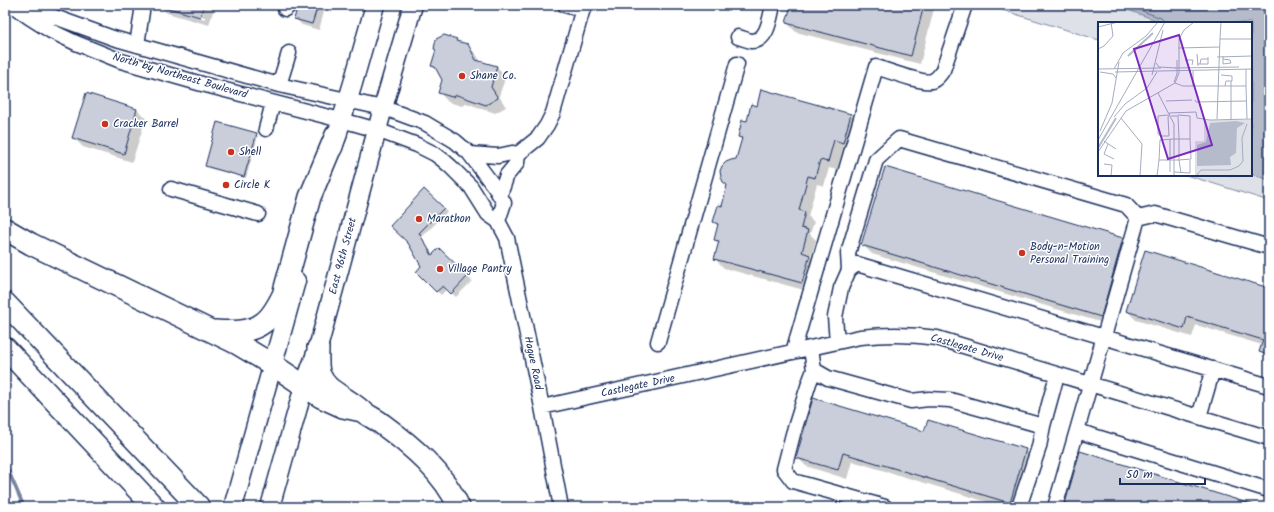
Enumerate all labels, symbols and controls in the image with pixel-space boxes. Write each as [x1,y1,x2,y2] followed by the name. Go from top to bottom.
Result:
[1098,22,1252,176] inset map
[110,48,250,104] street label: North by Northeast Boulevard
[470,67,516,85] place label: Shane Co.
[457,71,467,81] marker: Shane Co.
[113,115,179,133] place label: Cracker Barrel
[100,119,110,129] marker: Cracker Barrel
[239,143,261,161] place label: Shell
[226,147,236,157] marker: Shell
[234,176,271,194] place label: Circle K
[221,180,231,190] marker: Circle K
[427,210,471,228] place label: Marathon
[414,214,424,224] marker: Marathon
[324,215,362,296] street label: East 96th Street
[1030,238,1109,269] place label: Body-n-Motion Personal Training
[1017,248,1027,258] marker: Body-n-Motion Personal Training
[448,260,512,278] place label: Village Pantry
[435,264,445,274] marker: Village Pantry
[928,329,1006,367] street label: Castlegate Drive
[519,334,548,392] street label: Hague Road
[599,369,677,403] street label: Castlegate Drive
[1120,460,1205,486] scale bar
[1126,465,1153,484] text: 50 m

